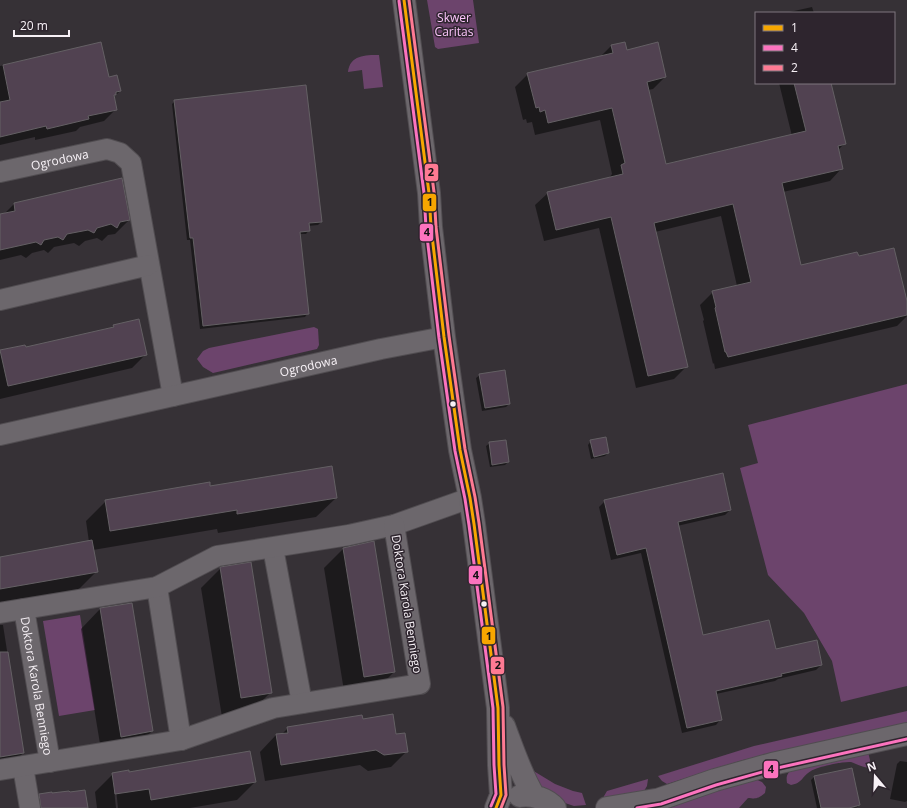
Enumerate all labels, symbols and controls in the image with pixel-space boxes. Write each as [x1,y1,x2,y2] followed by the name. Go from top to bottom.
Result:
[435,9,474,40] park label: Skwer Caritas
[14,12,69,38] scale bar
[755,12,895,84] legend
[20,17,48,34] text: 20 m
[791,19,798,36] text: 1
[791,39,798,56] text: 4
[791,59,798,76] text: 2
[29,145,90,174] street label: Ogrodowa
[424,163,439,182] line badge: 2
[428,164,434,179] text: 2
[422,193,437,212] line badge: 1
[427,194,433,209] text: 1
[419,223,434,242] line badge: 4
[424,224,431,239] text: 4
[278,351,339,380] street label: Ogrodowa
[448,399,458,409] unlabelled marker
[388,533,426,675] street label: Doktora Karola Benniego
[468,565,483,585] line badge: 4
[473,567,480,582] text: 4
[479,599,489,609] unlabelled marker
[17,615,57,756] street label: Doktora Karola Benniego
[481,626,496,645] line badge: 1
[486,628,492,643] text: 1
[490,656,505,675] line badge: 2
[495,657,501,672] text: 2
[855,756,895,796] north arrow
[865,758,878,775] text: N
[763,760,779,779] line badge: 4
[768,761,775,776] text: 4

